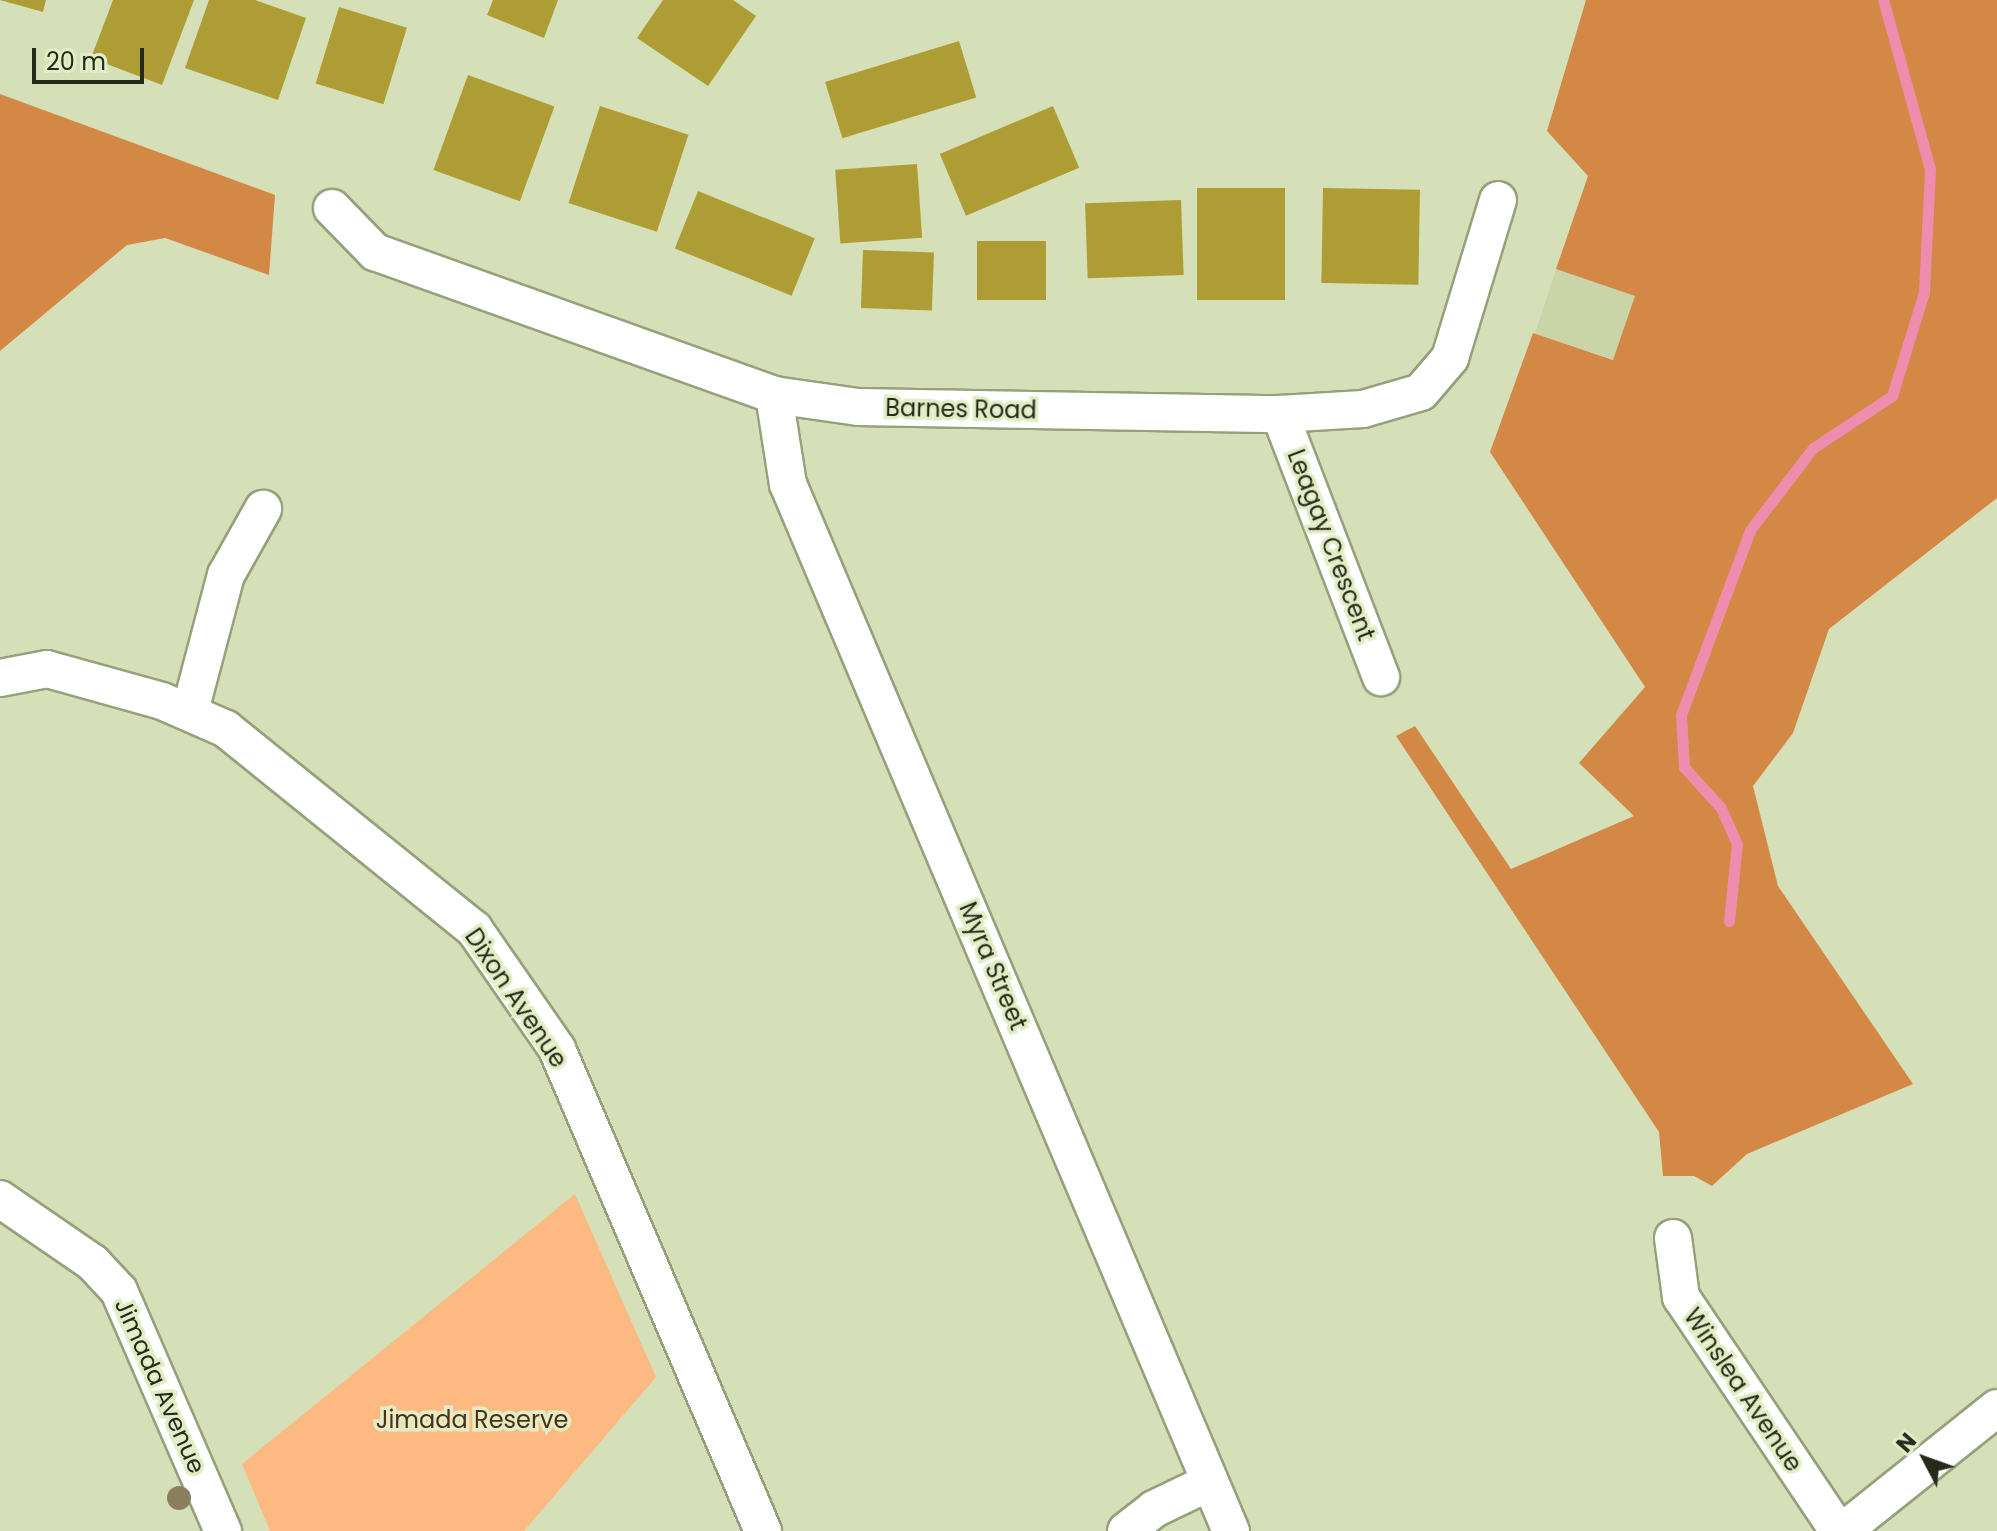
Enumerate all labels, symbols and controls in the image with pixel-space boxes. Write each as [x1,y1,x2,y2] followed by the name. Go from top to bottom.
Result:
[36,32,148,82] scale bar
[46,45,106,78] text: 20 m
[885,393,1037,425] street label: Barnes Road
[1281,445,1381,645] street label: Leagay Crescent
[953,898,1033,1034] street label: Myra Street
[459,923,573,1073] street label: Dixon Avenue
[109,1294,211,1478] street label: Jimada Avenue
[1678,1303,1808,1477] street label: Winslea Avenue
[376,1406,568,1434] park label: Jimada Reserve
[1885,1419,1965,1499] north arrow
[1889,1427,1924,1459] text: N

